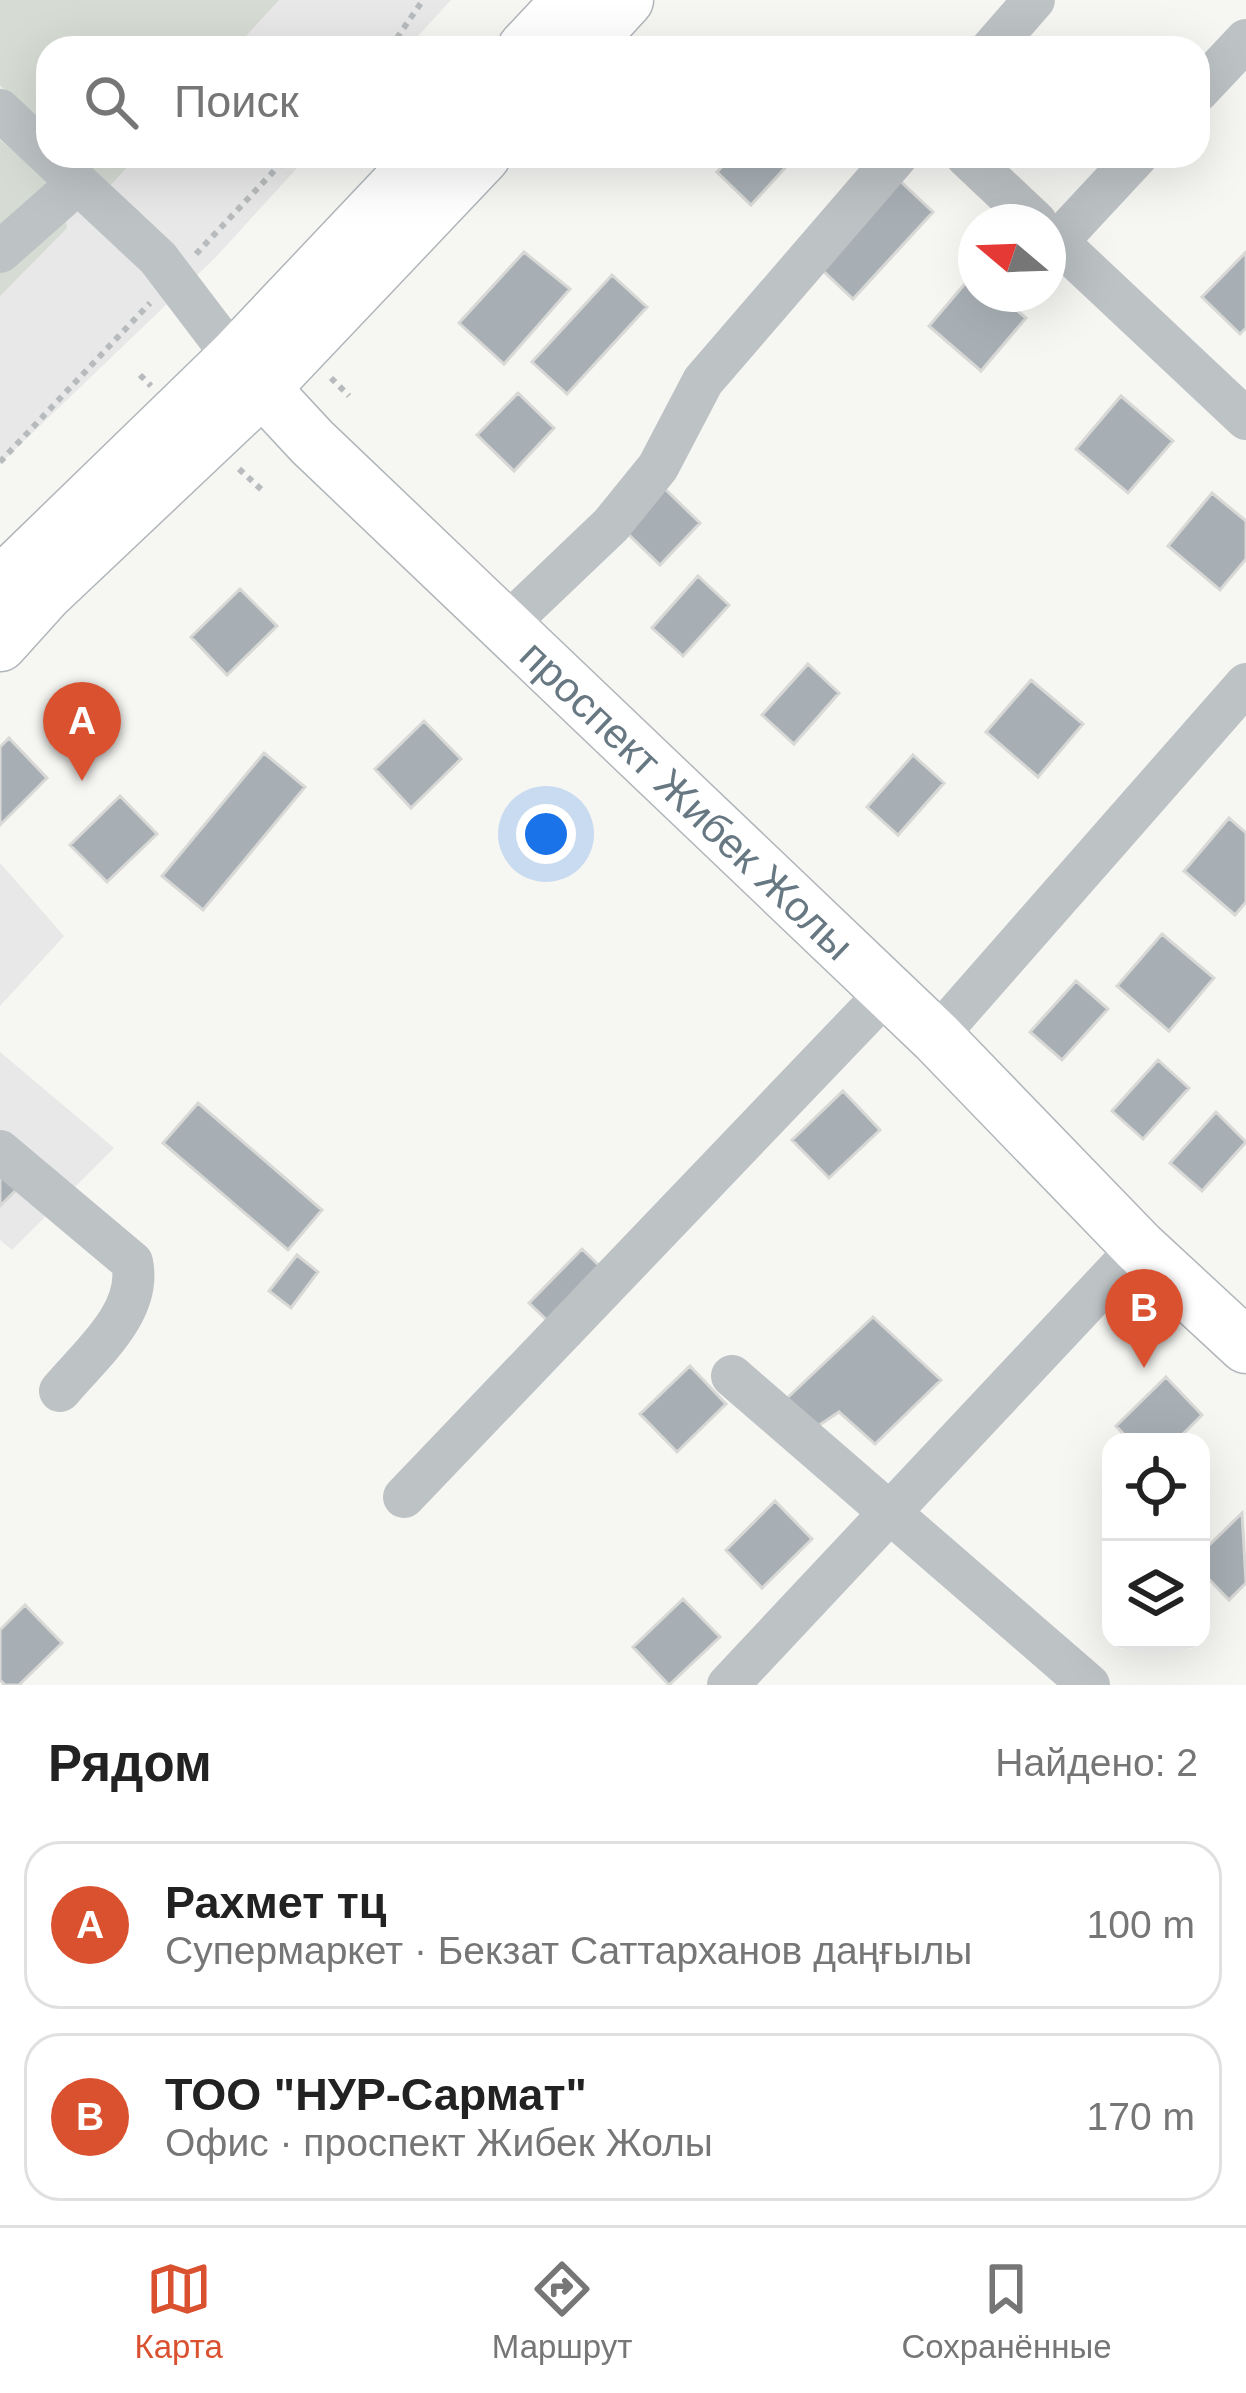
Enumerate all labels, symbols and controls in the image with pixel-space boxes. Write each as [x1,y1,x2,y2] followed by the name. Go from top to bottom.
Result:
[36,36,1210,168] search box
[78,69,144,135] icon: search
[174,76,299,127] text: Поиск
[958,204,1066,312] north arrow
[511,631,863,969] street label: проспект Жибек Жолы
[43,682,121,781] pin: A
[516,804,576,864] your location
[1105,1269,1183,1368] pin: B
[1102,1433,1210,1649] map controls
[1102,1433,1210,1541] button: locate
[1102,1541,1210,1649] button: layers
[48,1735,212,1792] text: Рядом
[995,1741,1198,1784] text: Найдено: 2
[165,1877,386,1928] text: Рахмет тц
[76,1903,104,1946] text: A
[1087,1903,1195,1946] text: 100 m
[165,1929,972,1972] text: Супермаркет · Бекзат Саттарханов даңғылы
[165,2069,587,2120] text: ТОО "НУР-Сармат"
[76,2095,104,2138] text: B
[1087,2095,1195,2138] text: 170 m
[165,2121,713,2164] text: Офис · проспект Жибек Жолы
[134,2256,223,2366] tab: Карта
[492,2256,632,2366] tab: Маршрут
[901,2256,1112,2366] tab: Сохранённые

